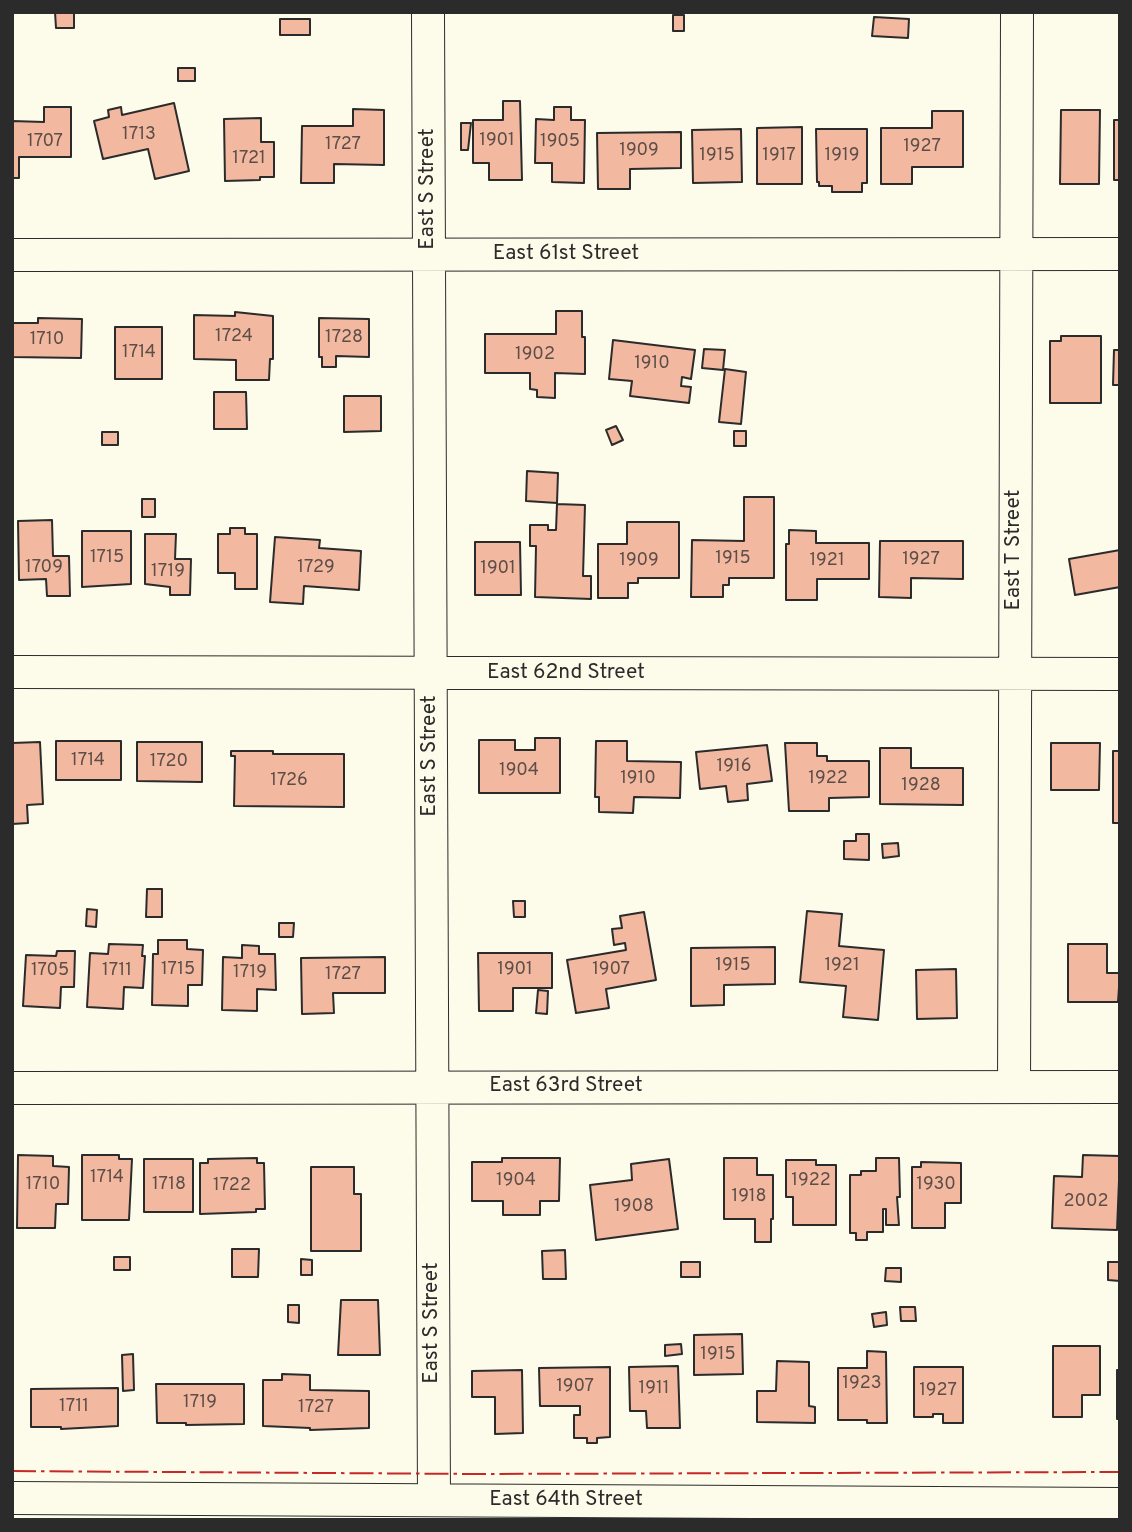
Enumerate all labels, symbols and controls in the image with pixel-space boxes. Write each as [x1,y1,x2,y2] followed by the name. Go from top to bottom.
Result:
[122,124,156,146] house number: 1713
[416,128,442,250] street label: East S Street
[479,130,515,152] house number: 1901
[27,131,63,153] house number: 1707
[540,131,580,153] house number: 1905
[325,134,361,156] house number: 1727
[903,136,941,158] house number: 1927
[619,140,659,162] house number: 1909
[699,145,735,167] house number: 1915
[762,145,796,167] house number: 1917
[825,145,859,167] house number: 1919
[232,148,266,170] house number: 1721
[493,242,639,268] street label: East 61st Street
[215,326,253,348] house number: 1724
[325,327,363,349] house number: 1728
[30,329,64,351] house number: 1710
[122,342,156,364] house number: 1714
[515,344,555,366] house number: 1902
[634,353,670,375] house number: 1910
[1002,489,1028,611] street label: East T Street
[90,547,124,569] house number: 1715
[715,548,751,570] house number: 1915
[902,549,940,571] house number: 1927
[619,550,659,572] house number: 1909
[809,550,845,572] house number: 1921
[25,557,63,579] house number: 1709
[297,557,335,579] house number: 1729
[480,558,516,580] house number: 1901
[151,561,185,583] house number: 1719
[487,661,645,687] street label: East 62nd Street
[418,695,444,817] street label: East S Street
[71,750,105,772] house number: 1714
[150,751,188,773] house number: 1720
[717,756,751,778] house number: 1916
[499,760,539,782] house number: 1904
[620,768,656,790] house number: 1910
[808,768,848,790] house number: 1922
[270,770,308,792] house number: 1726
[901,775,941,797] house number: 1928
[715,955,751,977] house number: 1915
[824,955,860,977] house number: 1921
[161,959,195,981] house number: 1715
[497,959,533,981] house number: 1901
[592,959,630,981] house number: 1907
[31,960,69,982] house number: 1705
[102,960,132,982] house number: 1711
[233,962,267,984] house number: 1719
[325,964,361,986] house number: 1727
[489,1074,643,1100] street label: East 63rd Street
[90,1167,124,1189] house number: 1714
[496,1170,536,1192] house number: 1904
[791,1170,831,1192] house number: 1922
[26,1174,60,1196] house number: 1710
[152,1174,186,1196] house number: 1718
[916,1174,956,1196] house number: 1930
[213,1175,251,1197] house number: 1722
[731,1186,767,1208] house number: 1918
[1064,1191,1108,1213] house number: 2002
[614,1196,654,1218] house number: 1908
[420,1262,446,1384] street label: East S Street
[700,1344,736,1366] house number: 1915
[842,1373,882,1395] house number: 1923
[556,1376,594,1398] house number: 1907
[639,1378,669,1400] house number: 1911
[919,1380,957,1402] house number: 1927
[183,1392,217,1414] house number: 1719
[59,1396,89,1418] house number: 1711
[298,1397,334,1419] house number: 1727
[489,1488,643,1514] street label: East 64th Street

